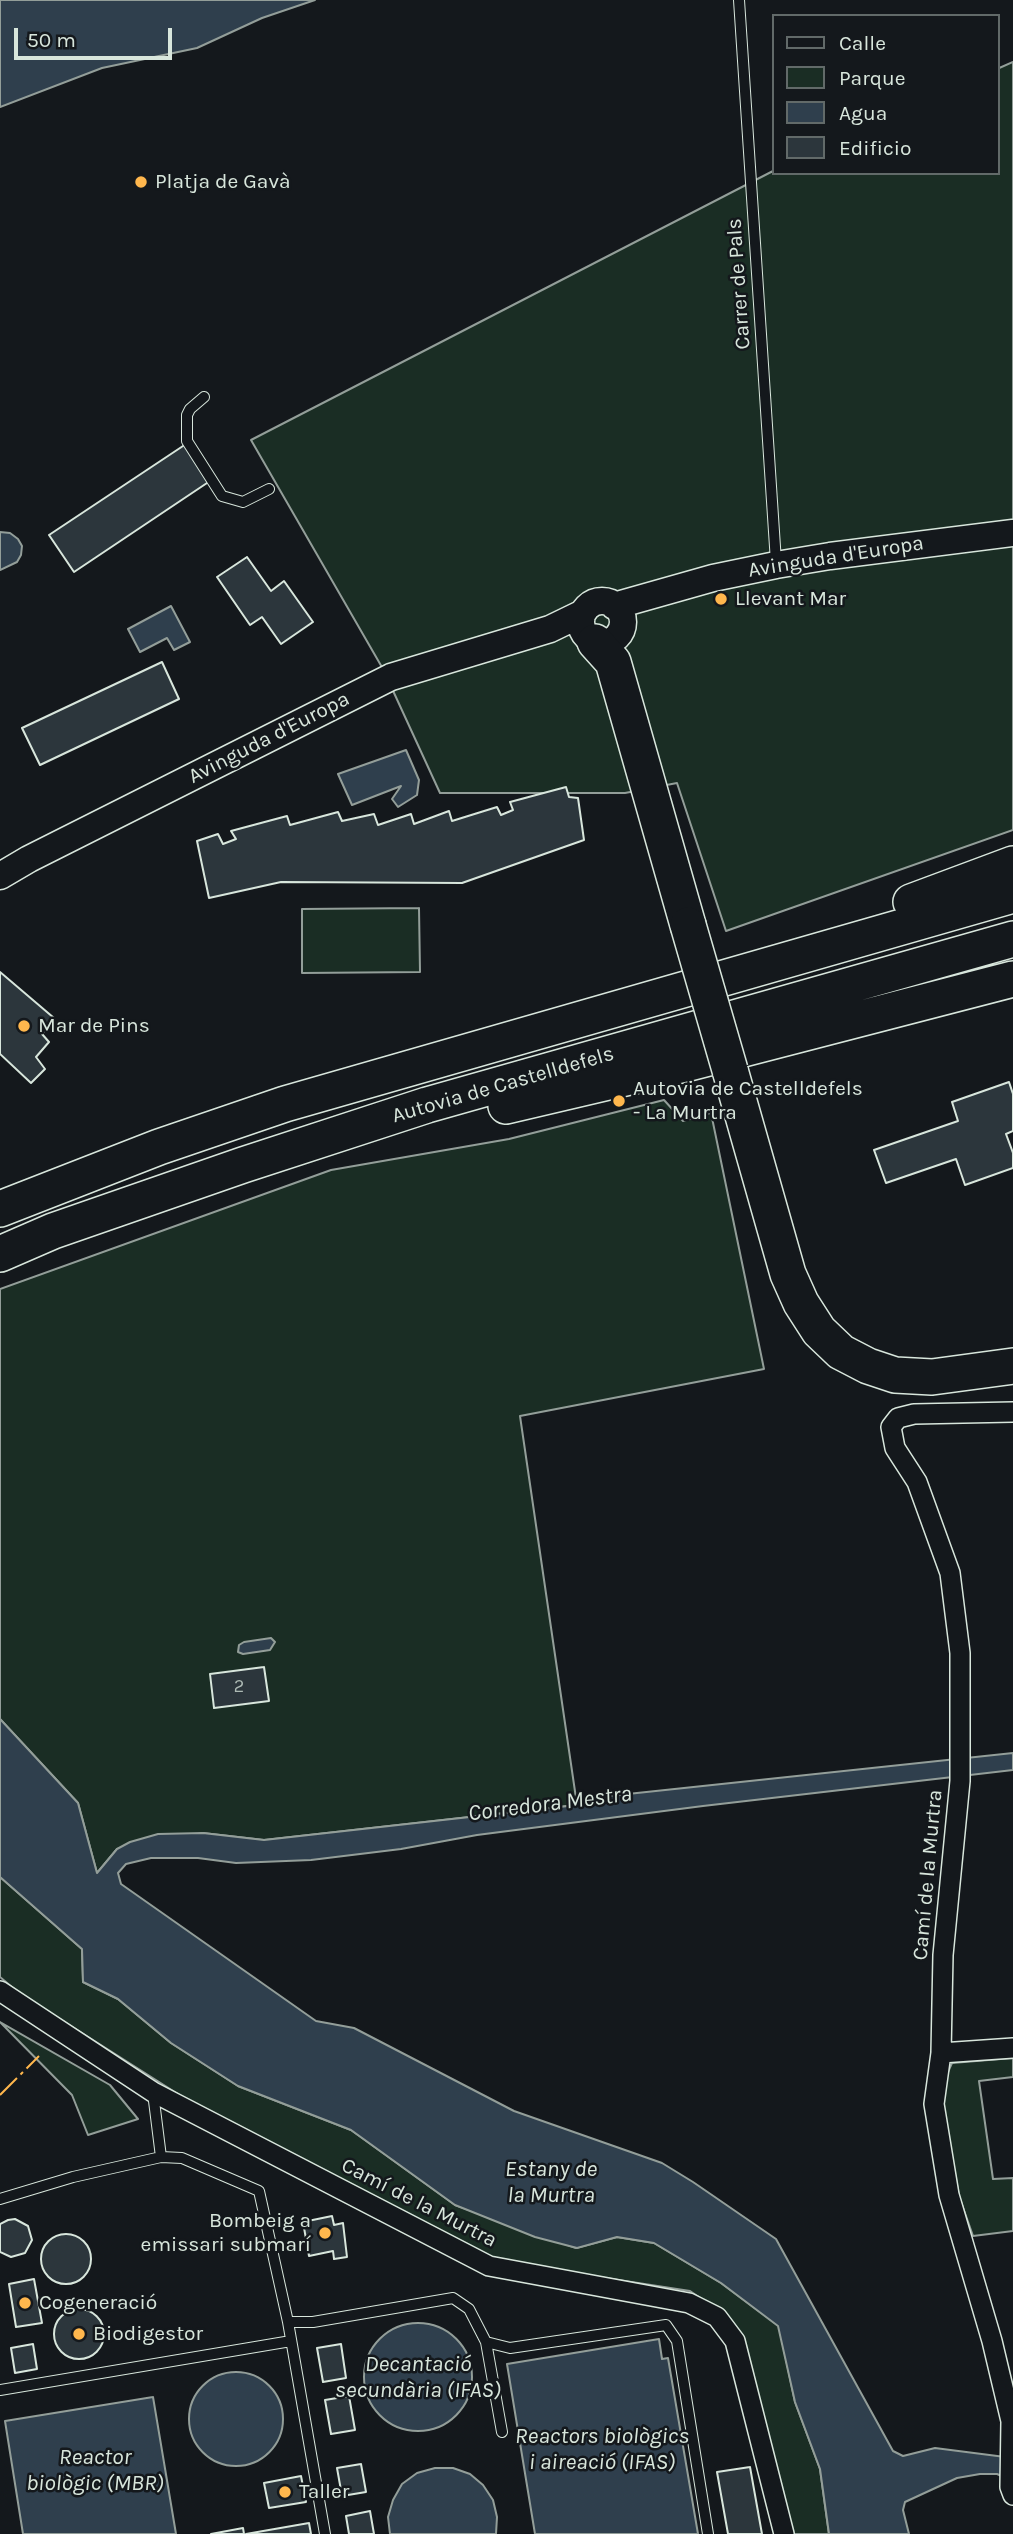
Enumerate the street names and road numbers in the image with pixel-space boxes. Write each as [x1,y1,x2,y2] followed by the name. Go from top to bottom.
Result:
[722,218,756,350] street label: Carrer de Pals
[746,531,926,583] street label: Avinguda d'Europa
[184,687,354,789] street label: Avinguda d'Europa
[389,1041,617,1129] street label: Autovia de Castelldefels
[908,1789,948,1961] street label: Camí de la Murtra
[337,2153,501,2253] street label: Camí de la Murtra

